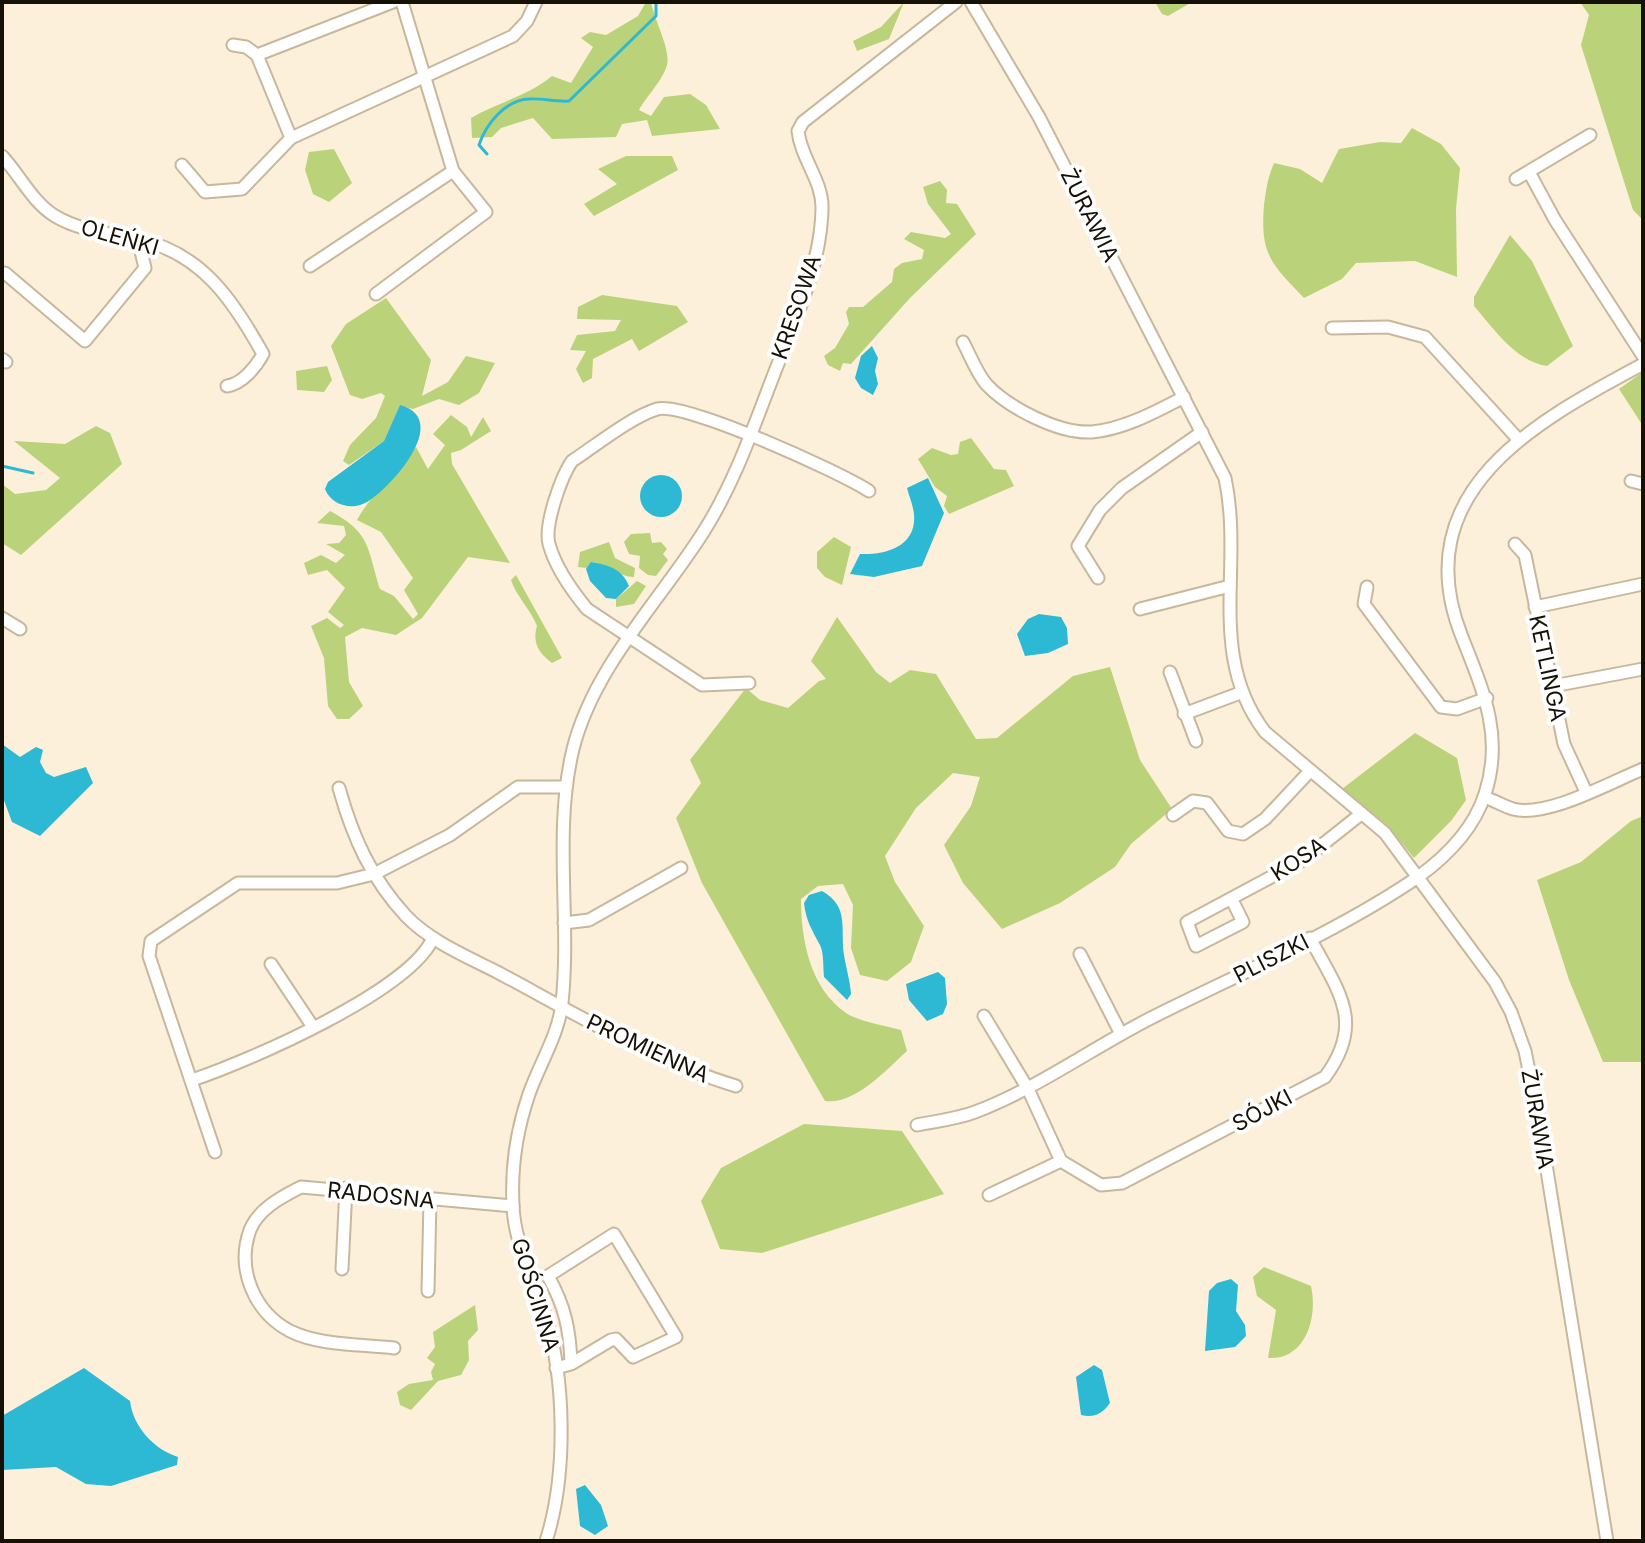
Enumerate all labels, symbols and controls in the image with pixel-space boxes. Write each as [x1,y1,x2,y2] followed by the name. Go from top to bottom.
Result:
[1055,164,1125,266] street label: ŻURAWIA
[78,214,162,260] street label: OLEŃKI
[766,251,826,363] street label: KRESOWA
[1524,612,1572,724] street label: KETLINGA
[1266,832,1330,886] street label: KOSA
[1229,928,1313,988] street label: PLISZKI
[583,1008,713,1088] street label: PROMIENNA
[1516,1067,1560,1171] street label: ŻURAWIA
[1228,1083,1296,1137] street label: SÓJKI
[326,1176,436,1214] street label: RADOSNA
[506,1235,566,1355] street label: GOŚCINNA

